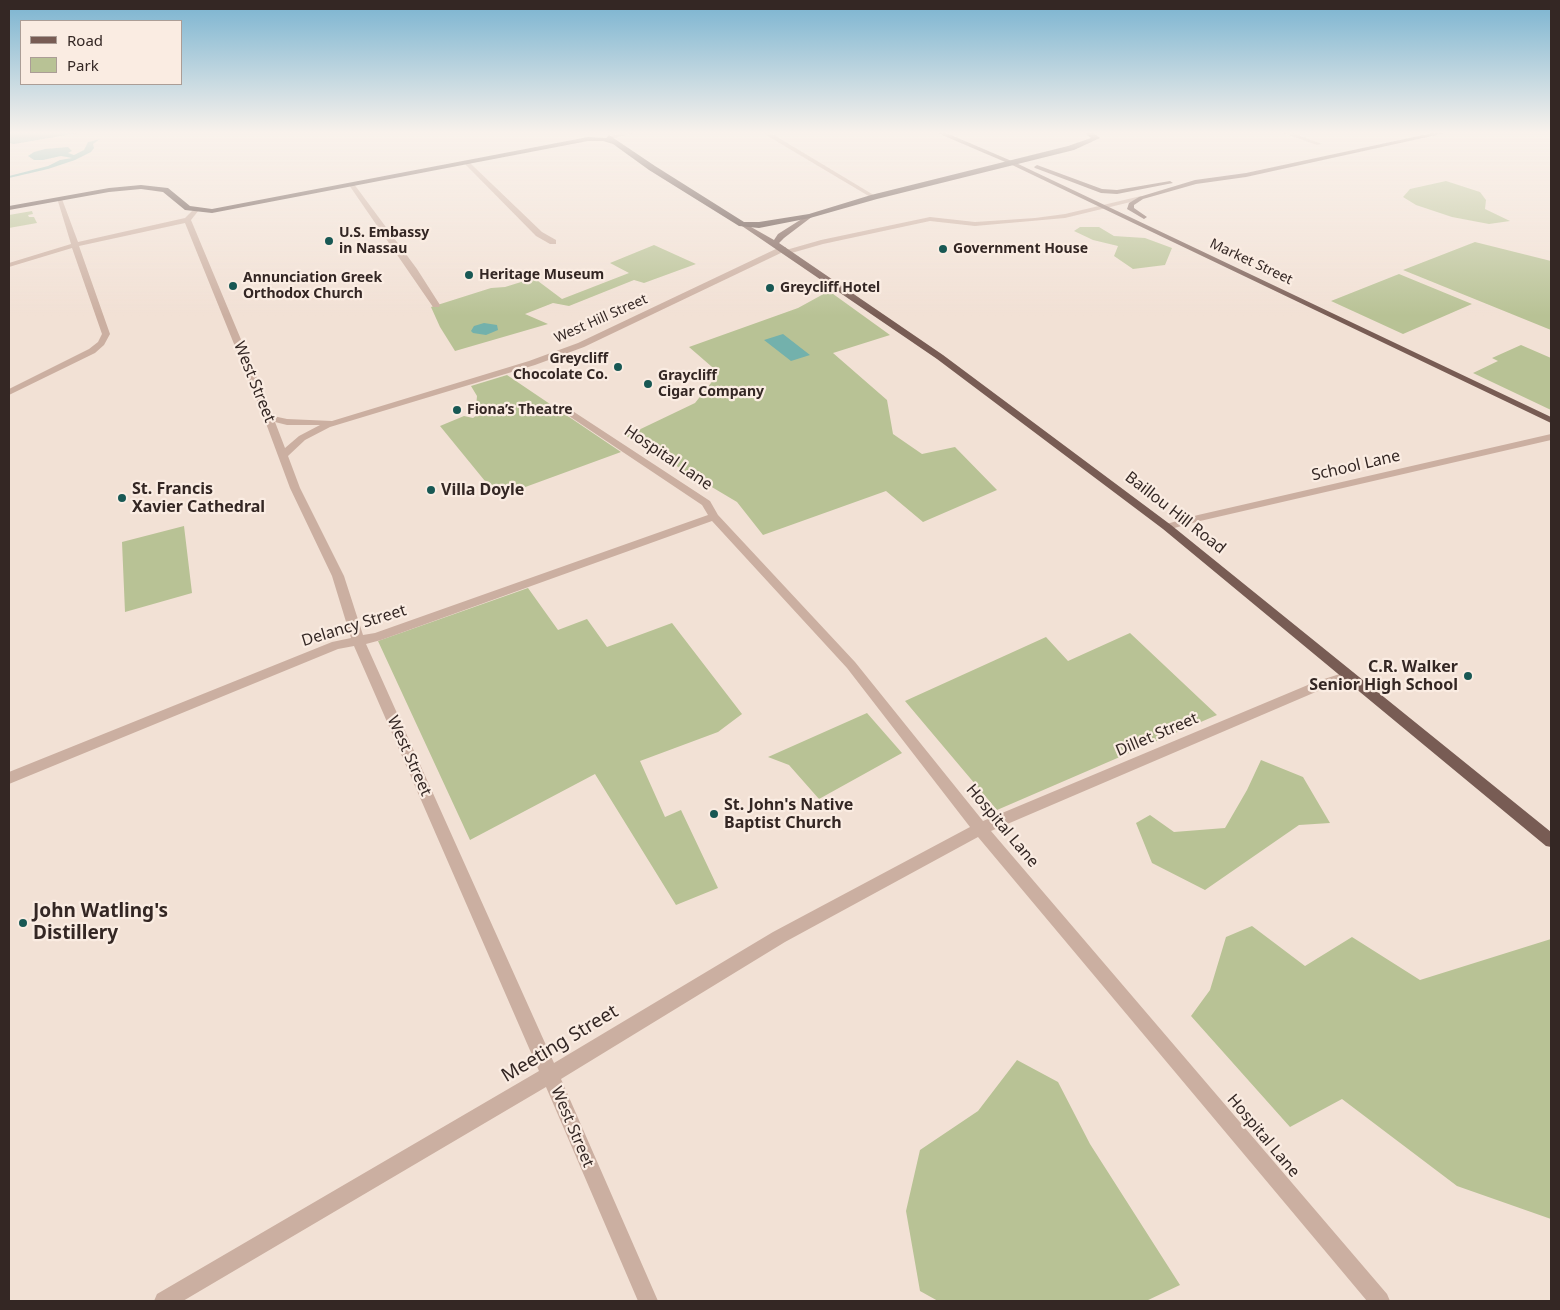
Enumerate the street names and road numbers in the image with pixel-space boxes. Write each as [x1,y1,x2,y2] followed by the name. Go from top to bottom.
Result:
[1207,235,1295,289] street label: Market Street
[552,291,650,347] street label: West Hill Street
[229,339,279,425] street label: West Street
[620,421,716,495] street label: Hospital Lane
[1310,446,1402,486] street label: School Lane
[1121,468,1229,558] street label: Baillou Hill Road
[299,601,409,651] street label: Delancy Street
[1113,709,1201,761] street label: Dillet Street
[383,713,435,799] street label: West Street
[962,781,1042,871] street label: Hospital Lane
[498,1000,622,1088] street label: Meeting Street
[546,1084,598,1170] street label: West Street
[1223,1091,1303,1181] street label: Hospital Lane

